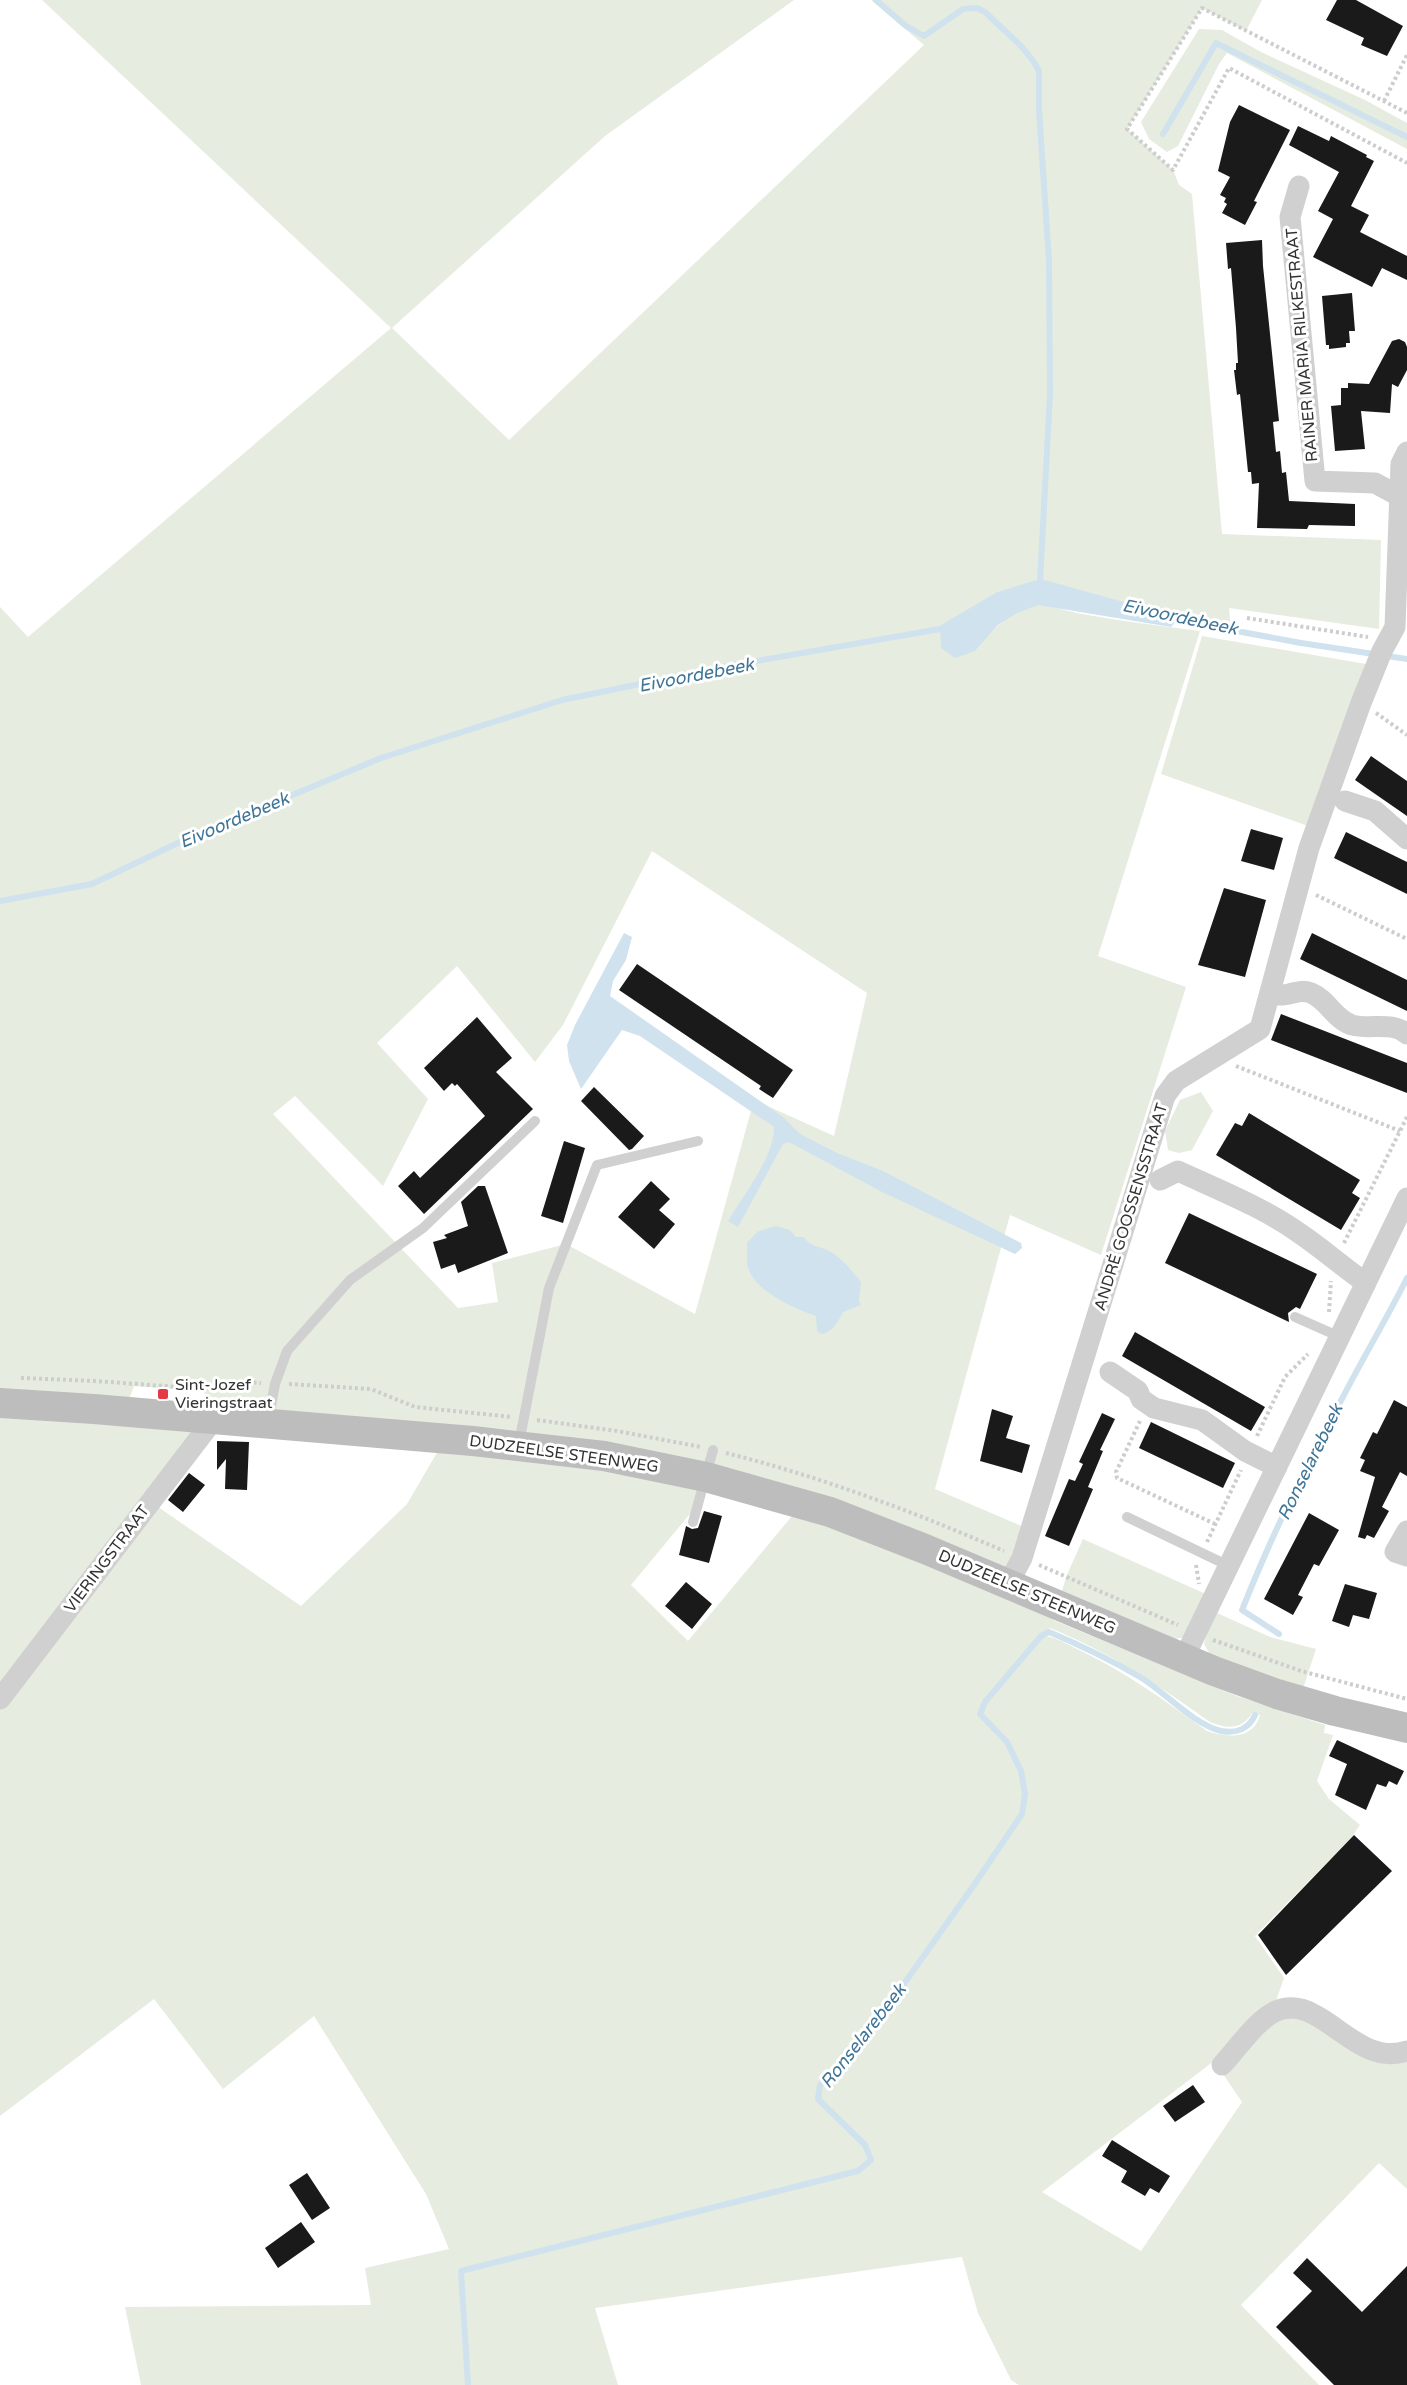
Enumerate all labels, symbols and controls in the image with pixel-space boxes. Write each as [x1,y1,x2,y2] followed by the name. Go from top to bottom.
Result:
[1282,227,1322,463] street label: RAINER MARIA RILKESTRAAT
[1120,594,1241,640] water label: Eivoordebeek
[636,653,757,697] water label: Eivoordebeek
[176,787,293,853] water label: Eivoordebeek
[1090,1101,1172,1313] street label: ANDRÉ GOOSSENSSTRAAT
[175,1375,273,1413] place label: Sint-Jozef Vieringstraat
[156,1387,170,1401] marker: Sint-Jozef Vieringstraat
[1272,1399,1348,1524] water label: Ronselarebeek
[468,1431,660,1477] street label: DUDZEELSE STEENWEG
[60,1501,154,1617] street label: VIERINGSTRAAT
[935,1546,1119,1638] street label: DUDZEELSE STEENWEG
[815,1978,911,2093] water label: Ronselarebeek

